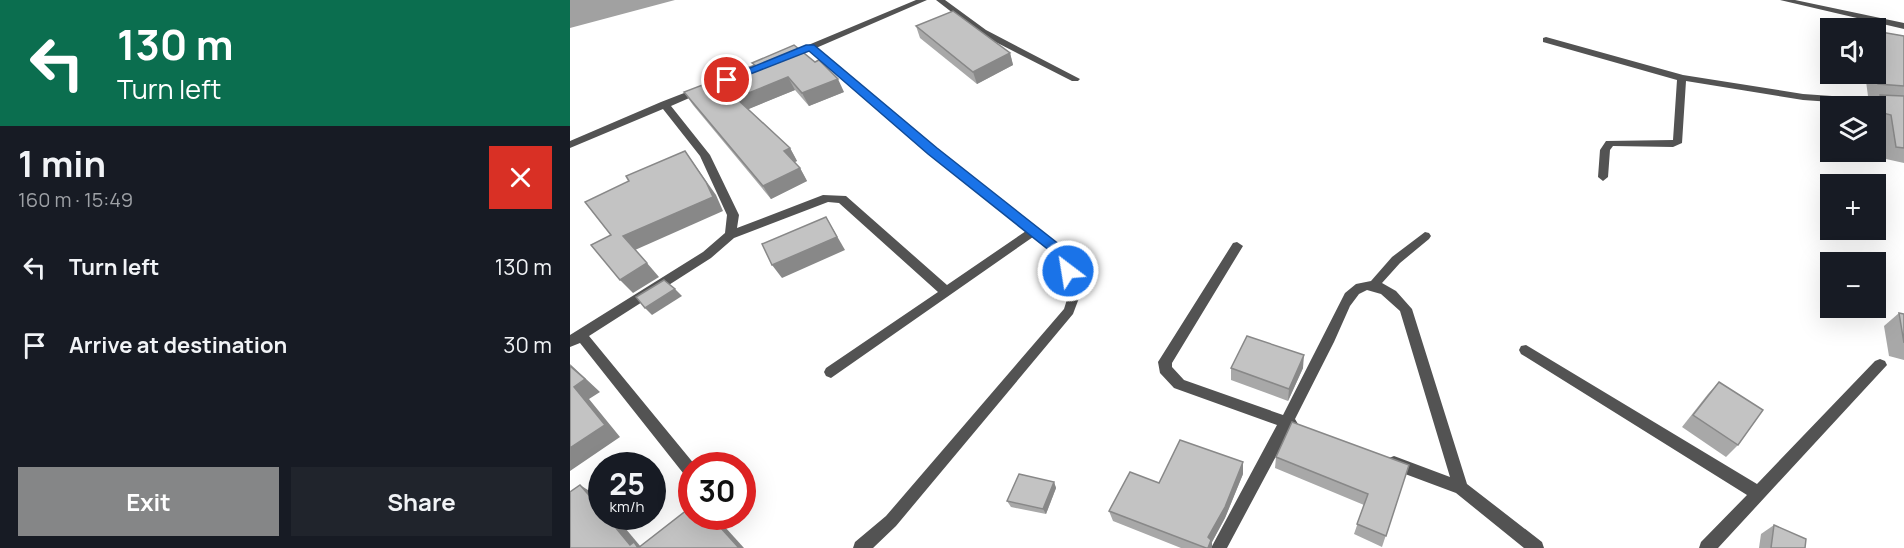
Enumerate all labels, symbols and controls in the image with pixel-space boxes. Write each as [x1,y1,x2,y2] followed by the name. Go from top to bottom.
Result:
[117,15,234,73] text: 130 m
[1820,18,1886,318] map controls
[1820,18,1886,84] button: sound
[18,24,96,102] icon: left
[701,54,752,105] pin
[710,63,743,96] icon: arrive
[117,70,221,107] text: Turn left
[1820,96,1886,162] button: layers
[18,139,106,188] text: 1 min
[489,146,552,209] button: close
[1820,174,1886,240] button: +
[18,186,133,213] text: 160 m · 15:49
[1036,239,1100,303] position arrow
[18,251,51,284] icon: left
[69,252,159,282] text: Turn left
[495,252,552,282] text: 130 m
[1820,252,1886,318] button: −
[18,329,51,362] icon: arrive
[69,330,287,360] text: Arrive at destination
[503,330,552,360] text: 30 m
[678,452,756,530] speed limit sign: 30
[609,463,645,504] text: 25
[18,467,279,536] button: Exit
[291,467,552,536] button: Share
[610,496,644,517] text: km/h

